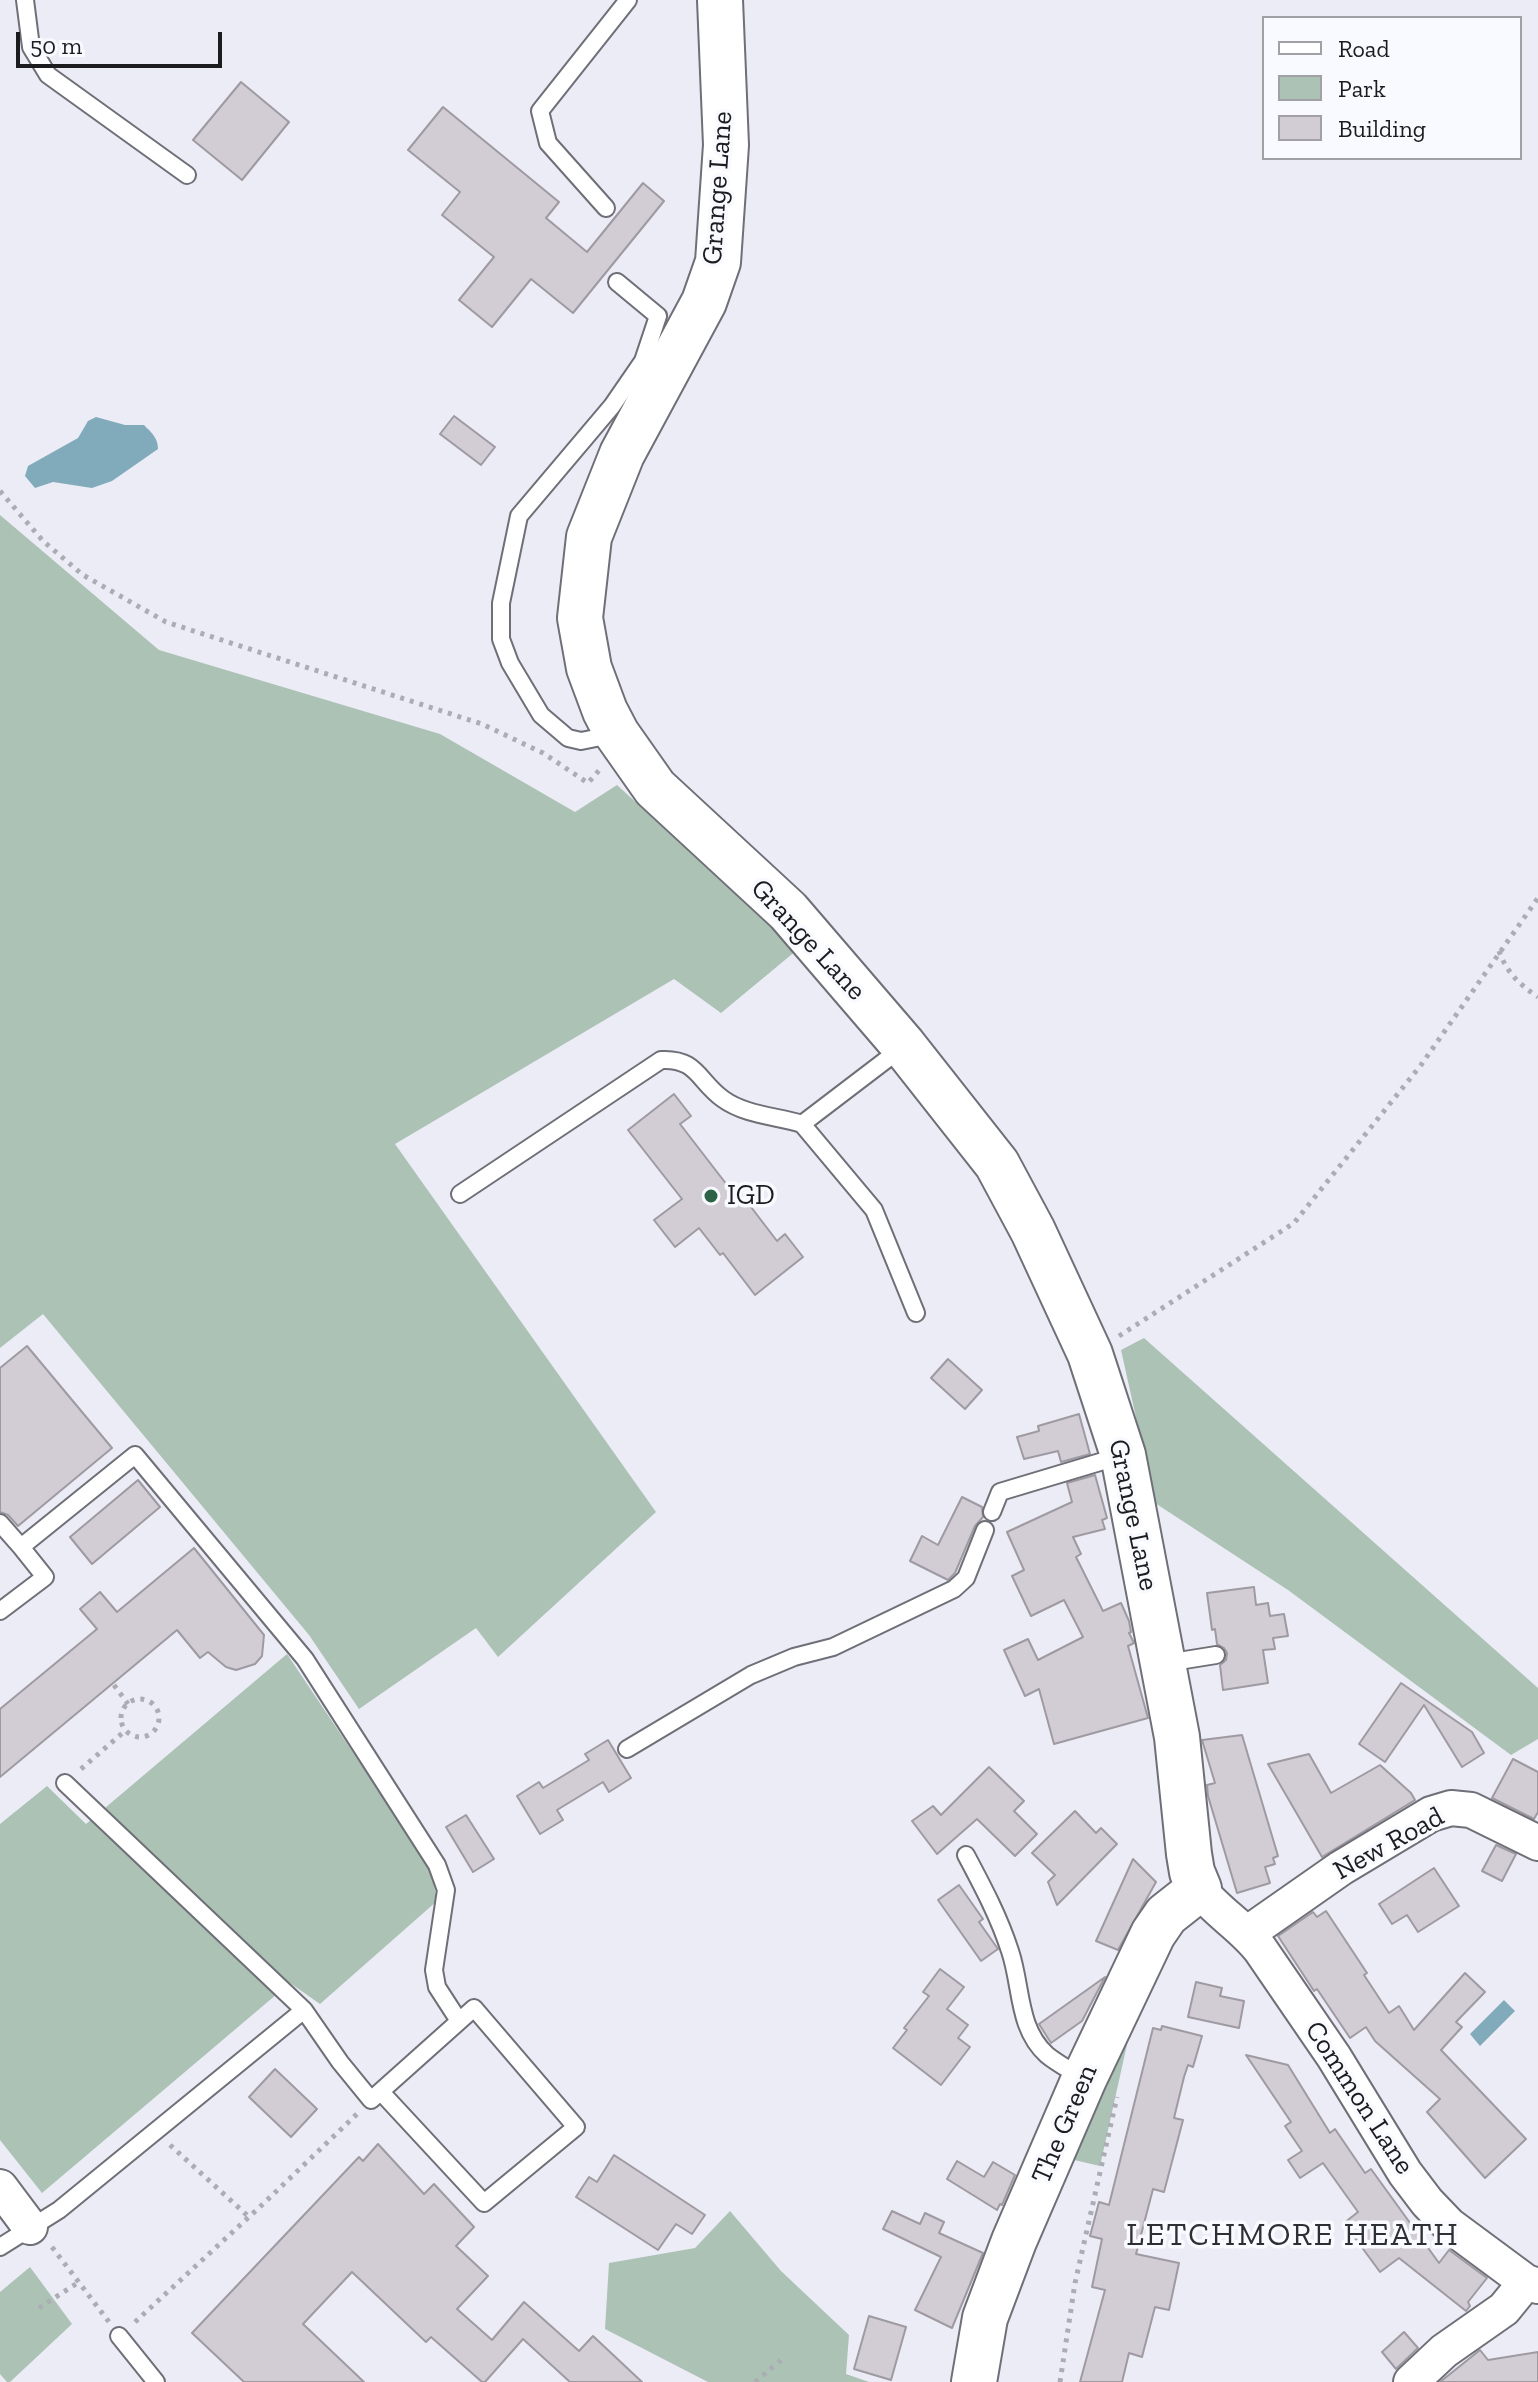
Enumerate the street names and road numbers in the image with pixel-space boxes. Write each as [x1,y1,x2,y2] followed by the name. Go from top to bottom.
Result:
[696,110,740,266] street label: Grange Lane
[743,872,873,1008] street label: Grange Lane
[1101,1436,1165,1594] street label: Grange Lane
[1328,1800,1450,1888] street label: New Road
[1297,2015,1421,2181] street label: Common Lane
[1025,2059,1105,2189] street label: The Green

